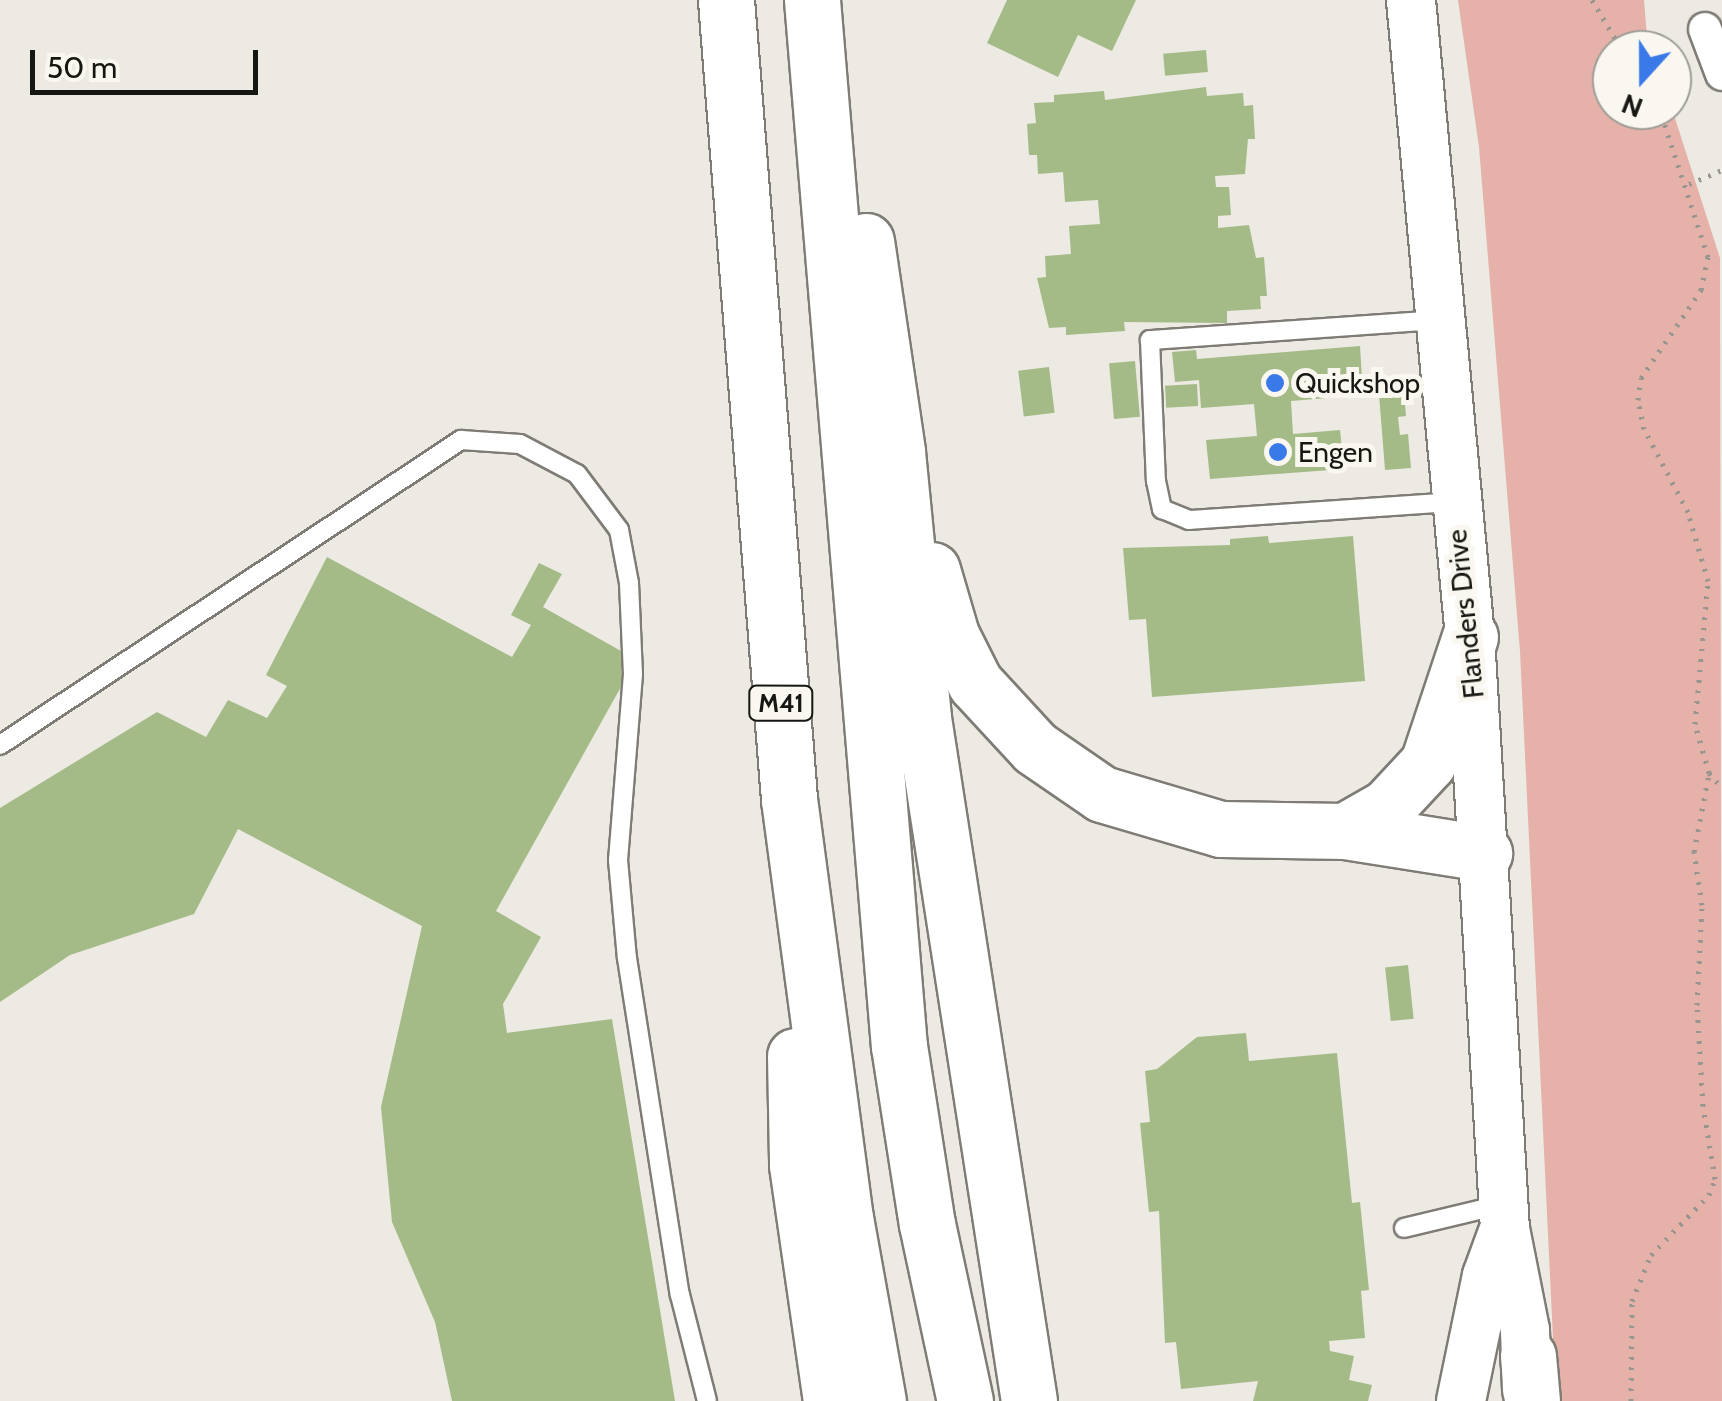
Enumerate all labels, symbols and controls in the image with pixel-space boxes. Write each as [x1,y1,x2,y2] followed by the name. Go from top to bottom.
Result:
[35,30,262,92] scale bar
[1592,30,1692,130] north arrow
[47,49,117,86] text: 50 m
[1617,87,1647,126] text: N
[1295,366,1420,400] place label: Quickshop
[1264,372,1286,394] marker: Quickshop
[1298,435,1373,469] place label: Engen
[1267,441,1289,463] marker: Engen
[1439,528,1491,700] street label: Flanders Drive
[746,683,816,723] road number: M41

